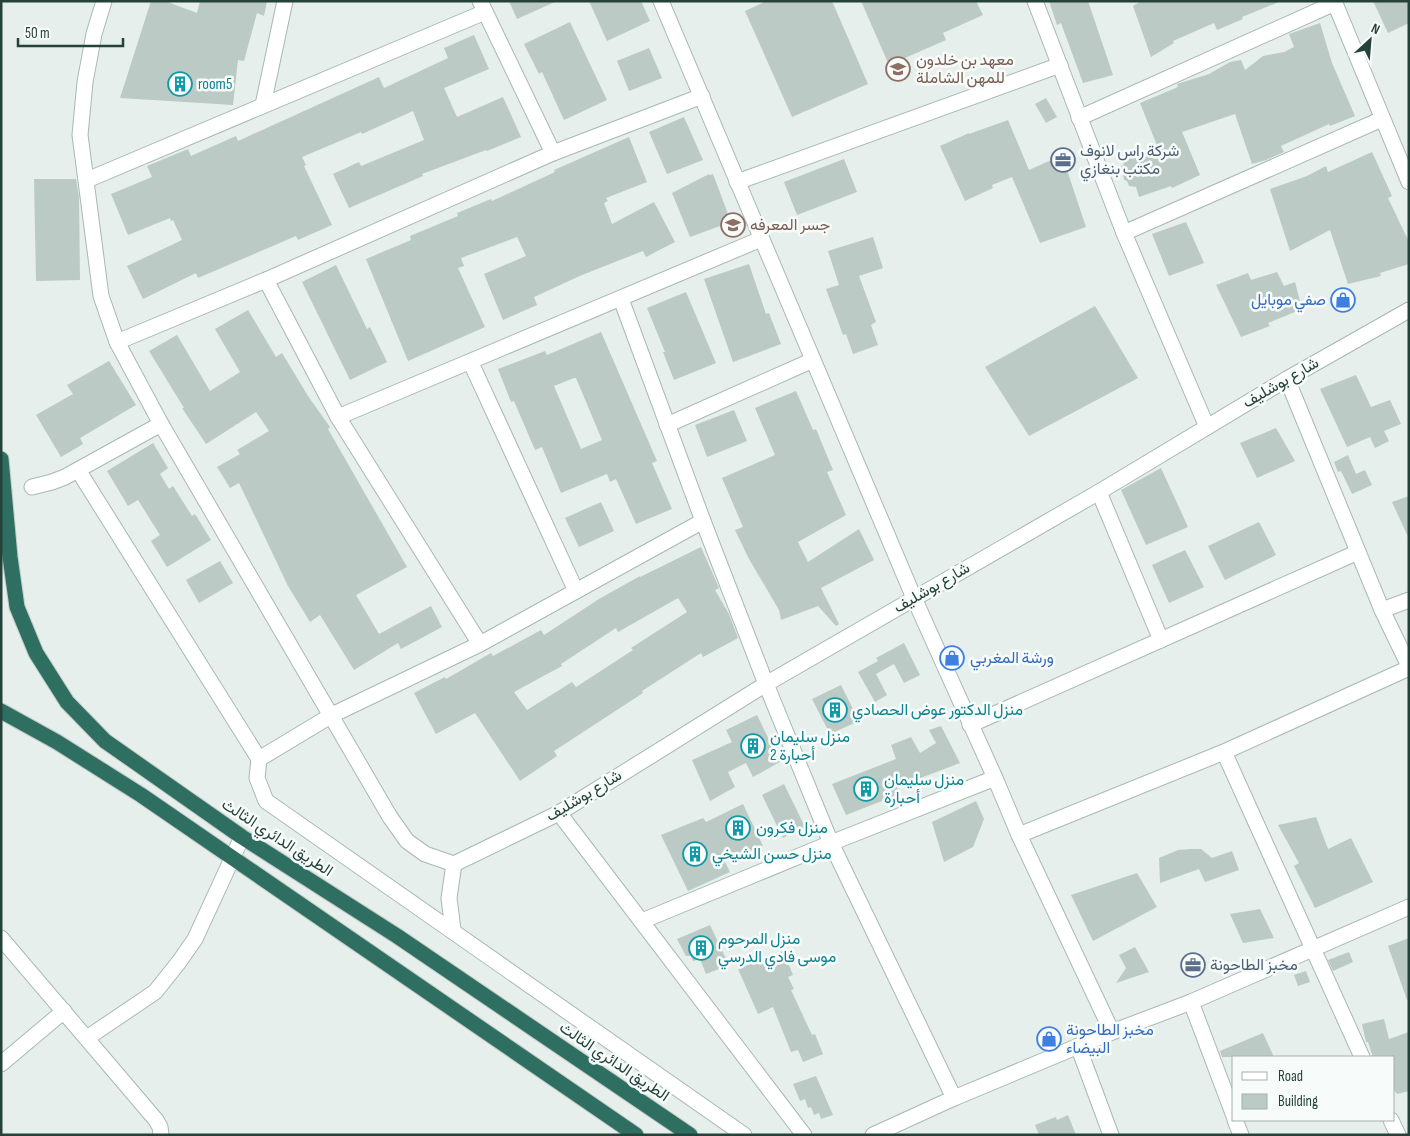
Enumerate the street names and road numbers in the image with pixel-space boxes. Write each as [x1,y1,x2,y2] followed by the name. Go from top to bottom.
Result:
[1239,354,1323,413] street label: شارع بوشليف
[890,559,974,618] street label: شارع بوشليف
[543,766,626,827] street label: شارع بوشليف
[216,795,336,884] street label: الطريق الدائري الثالث
[554,1018,673,1108] street label: الطريق الدائري الثالث

